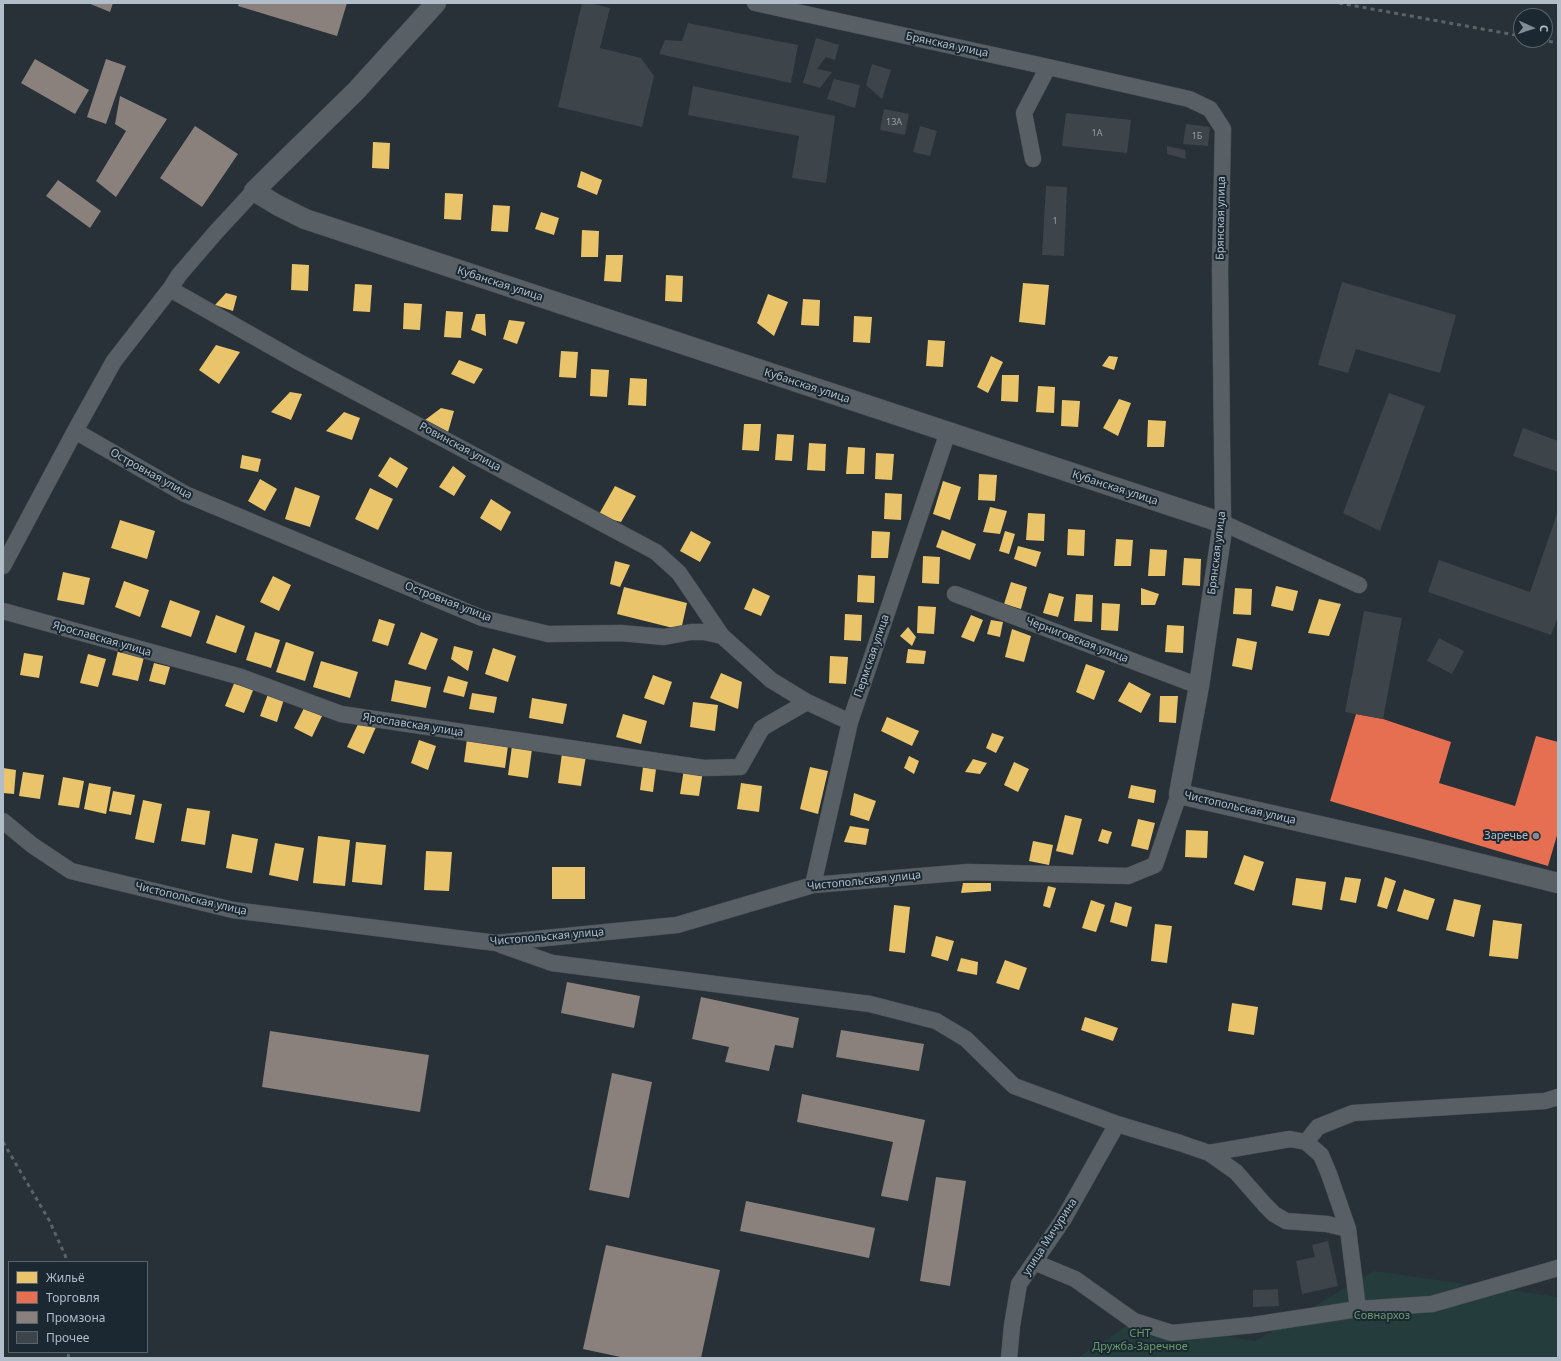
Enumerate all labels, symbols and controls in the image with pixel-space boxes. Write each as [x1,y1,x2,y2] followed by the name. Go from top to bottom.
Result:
[1513,8,1553,48] north arrow
[1537,25,1552,33] text: С
[905,30,989,60] street label: Брянская улица
[886,117,902,127] house number: 13А
[1092,128,1102,138] house number: 1А
[1192,131,1202,141] house number: 1Б
[1214,176,1228,260] street label: Брянская улица
[1052,216,1058,226] house number: 1
[455,264,545,304] street label: Кубанская улица
[762,366,852,406] street label: Кубанская улица
[417,420,503,474] street label: Ровинская улица
[108,446,194,502] street label: Островная улица
[1070,468,1160,508] street label: Кубанская улица
[1205,511,1229,595] street label: Брянская улица
[403,579,493,625] street label: Островная улица
[852,613,892,699] street label: Пермская улица
[1024,614,1130,666] street label: Черниговская улица
[51,619,153,659] street label: Ярославская улица
[362,711,464,739] street label: Ярославская улица
[1183,789,1297,827] street label: Чистопольская улица
[1484,829,1528,843] place label: Заречье
[1531,831,1541,841] marker: Заречье
[806,868,922,894] street label: Чистопольская улица
[134,880,248,918] street label: Чистопольская улица
[489,925,605,949] street label: Чистопольская улица
[1020,1196,1080,1278] street label: улица Мичурина
[8,1261,148,1353] legend
[46,1269,85,1286] text: Жильё
[46,1289,100,1306] text: Торговля
[46,1309,105,1326] text: Промзона
[1354,1309,1410,1323] park label: Совнархоз
[1092,1327,1188,1353] park label: СНТ Дружба-Заречное
[46,1329,89,1346] text: Прочее

